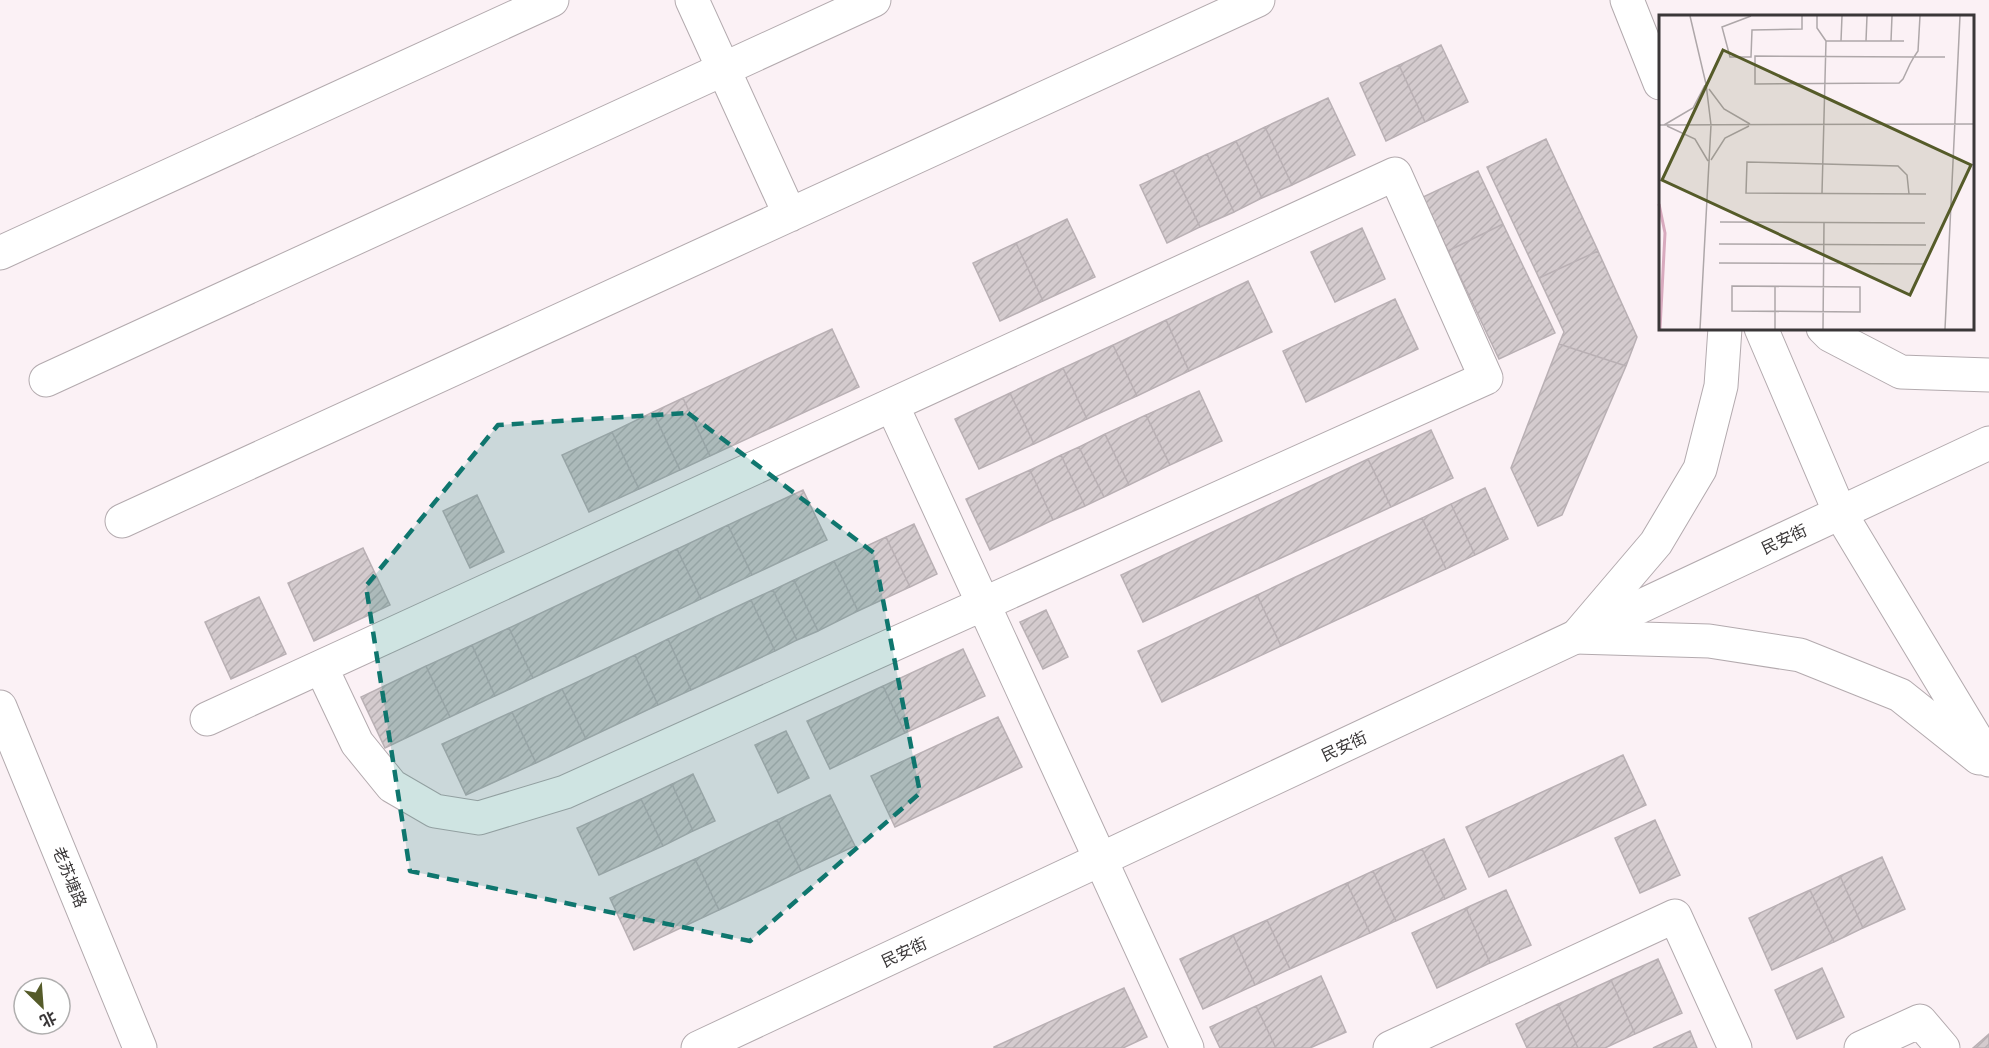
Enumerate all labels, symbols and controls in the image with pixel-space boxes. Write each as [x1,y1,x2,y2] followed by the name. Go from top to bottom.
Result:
[1659,15,1974,330] inset map
[1758,521,1810,559] street label: 民安街
[1318,728,1370,766] street label: 民安街
[48,844,90,911] street label: 老苏塘路
[878,934,930,972] street label: 民安街
[12,976,72,1036] north arrow
[36,1006,59,1031] text: 北

